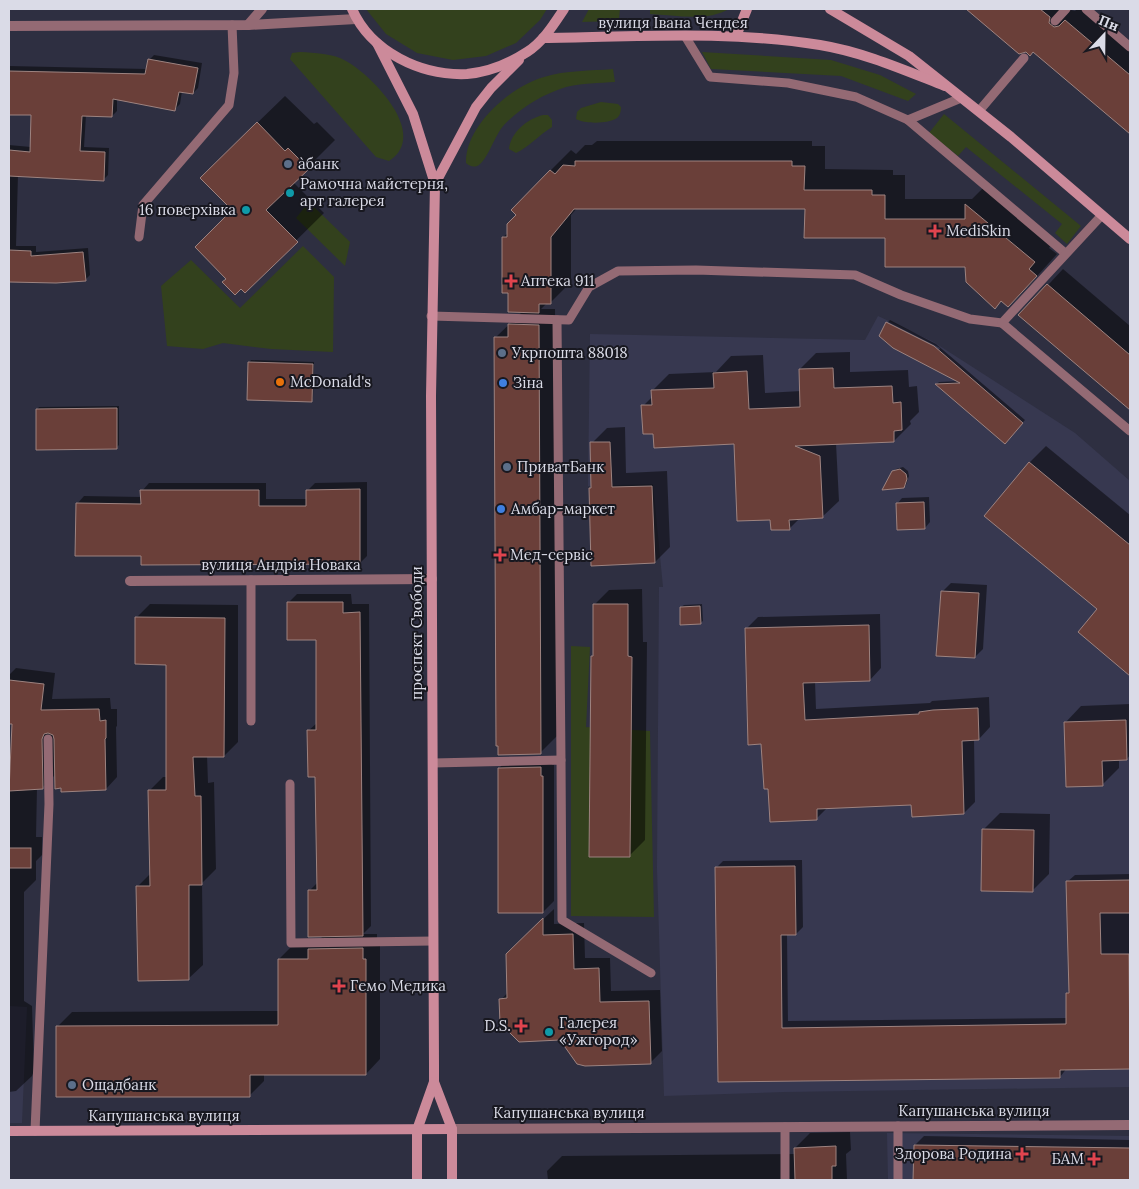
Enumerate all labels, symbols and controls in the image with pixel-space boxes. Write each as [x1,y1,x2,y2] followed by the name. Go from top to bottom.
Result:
[1079,10,1129,60] north arrow
[1096,11,1122,35] text: Пн
[598,13,748,32] street label: вулиця Івана Чендея
[298,154,339,173] place label: а̀банк
[282,158,294,170] marker: а̀банк
[300,174,448,210] place label: Рамочна майстерня, арт галерея
[284,187,296,199] marker: Рамочна майстерня, арт галерея
[139,200,236,219] place label: 16 поверхівка
[240,204,252,216] marker: 16 поверхівка
[946,221,1011,240] place label: MediSkin
[928,224,942,238] marker: MediSkin
[520,271,595,290] place label: Аптека 911
[505,275,517,287] marker: Аптека 911
[511,343,628,362] place label: Укрпошта 88018
[496,347,508,359] marker: Укрпошта 88018
[290,372,371,391] place label: McDonald's
[513,373,544,392] place label: Зіна
[274,376,286,388] marker: McDonald's
[497,377,509,389] marker: Зіна
[517,457,604,476] place label: ПриватБанк
[501,461,513,473] marker: ПриватБанк
[510,499,615,518] place label: Амбар-маркет
[495,503,507,515] marker: Амбар-маркет
[510,545,593,564] place label: Мед-сервіс
[494,549,506,561] marker: Мед-сервіс
[201,555,361,574] street label: вулиця Андрія Новака
[407,566,426,700] street label: проспект Свободи
[350,976,446,995] place label: Гемо Медика
[332,979,346,993] marker: Гемо Медика
[559,1013,638,1049] place label: Галерея «Ужгород»
[484,1016,511,1035] place label: D.S.
[515,1020,527,1032] marker: D.S.
[543,1026,555,1038] marker: Галерея «Ужгород»
[82,1075,156,1094] place label: Ощадбанк
[66,1079,78,1091] marker: Ощадбанк
[898,1101,1050,1120] street label: Капушанська вулиця
[493,1103,645,1122] street label: Капушанська вулиця
[88,1106,240,1125] street label: Капушанська вулиця
[895,1144,1012,1163] place label: Здорова Родина
[1016,1148,1028,1160] marker: Здорова Родина
[1052,1149,1084,1168] place label: БАМ
[1088,1153,1100,1165] marker: БАМ

